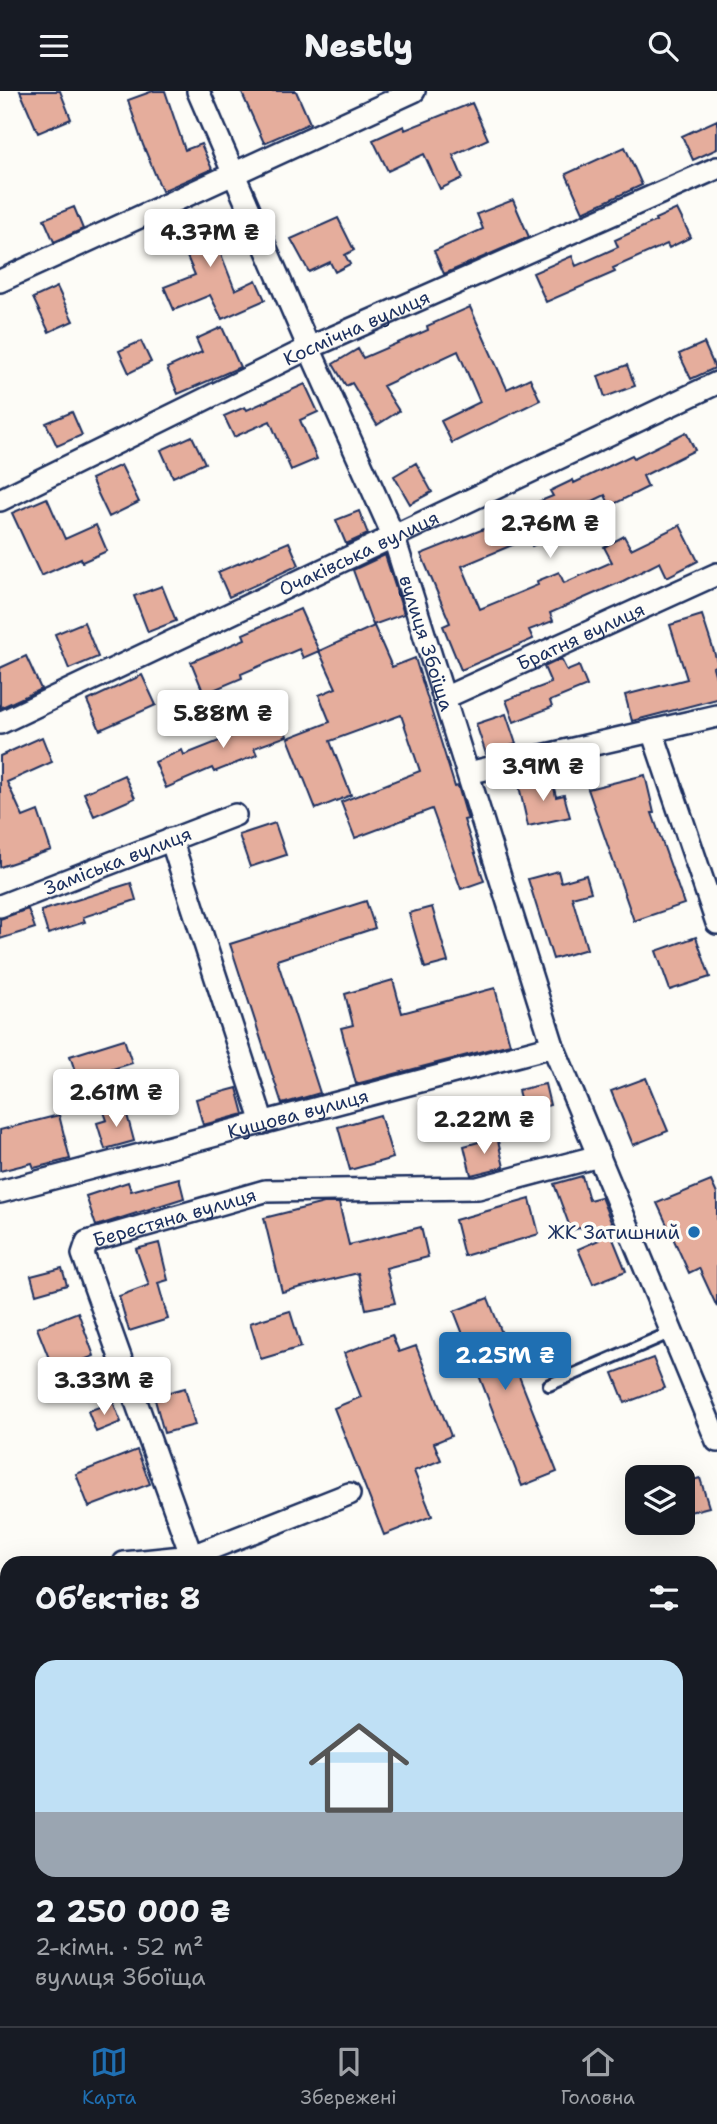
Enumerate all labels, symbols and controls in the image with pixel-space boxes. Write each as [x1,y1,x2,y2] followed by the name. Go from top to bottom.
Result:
[304,24,413,67] text: Nestly
[35,27,73,65] icon: menu
[644,27,682,65] icon: search
[145,209,275,269] pin: 4.37M ₴
[160,217,260,247] text: 4.37M ₴
[279,284,434,371] street label: Космічна вулиця
[485,501,615,560] pin: 2.76M ₴
[275,504,443,601] street label: Очаківська вулиця
[500,508,600,538] text: 2.76M ₴
[394,572,460,714] street label: вулиця Збоїща
[513,596,649,676] street label: Братня вулиця
[158,691,288,750] pin: 5.88M ₴
[173,698,273,728] text: 5.88M ₴
[486,743,600,803] pin: 3.9M ₴
[502,751,584,781] text: 3.9M ₴
[40,821,195,900] street label: Заміська вулиця
[51,1069,181,1129] pin: 2.61M ₴
[69,1077,163,1107] text: 2.61M ₴
[224,1083,371,1144] street label: Кущова вулиця
[419,1097,549,1156] pin: 2.22M ₴
[433,1104,535,1134] text: 2.22M ₴
[90,1182,259,1252] street label: Берестяна вулиця
[548,1220,680,1245] place label: ЖК Затишний
[686,1224,702,1240] marker: ЖК Затишний
[440,1333,570,1392] pin: 2.25M ₴
[455,1340,555,1370] text: 2.25M ₴
[39,1357,169,1417] pin: 3.33M ₴
[54,1365,154,1395] text: 3.33M ₴
[625,1465,695,1535] map controls
[625,1465,695,1535] button: layers
[35,1578,201,1619] text: Об’єктів: 8
[645,1579,683,1617] icon: filters
[296,1705,422,1831] icon: home
[35,1891,231,1932] text: 2 250 000 ₴
[35,1932,204,1962] text: 2-кімн. · 52 m²
[35,1962,206,1992] text: вулиця Збоїща
[82,2043,136,2110] tab: Карта
[301,2043,397,2110] tab: Збережені
[561,2043,635,2110] tab: Головна

